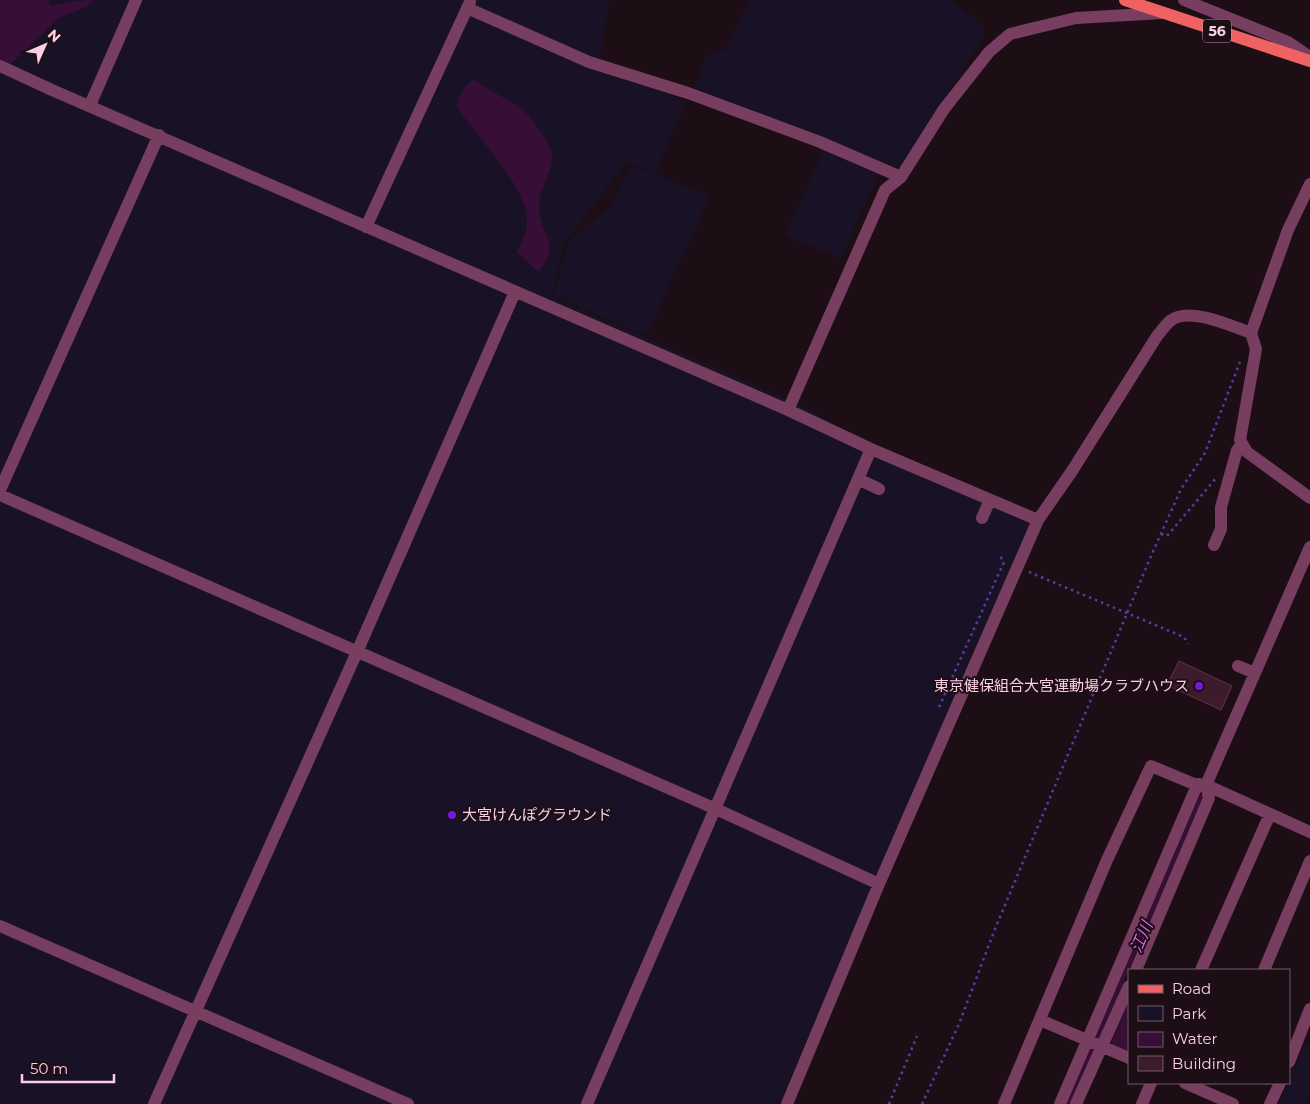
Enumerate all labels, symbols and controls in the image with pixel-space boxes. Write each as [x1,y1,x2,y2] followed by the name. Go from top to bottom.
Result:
[20,20,70,70] north arrow
[1203,20,1231,42] road number: 56
[44,25,65,46] text: N
[934,676,1189,695] place label: 東京健保組合大宮運動場クラブハウス
[1193,680,1205,692] marker: 東京健保組合大宮運動場クラブハウス
[462,805,612,824] place label: 大宮けんぽグラウンド
[446,809,458,821] marker: 大宮けんぽグラウンド
[1126,917,1157,956] water label: 江川
[1128,969,1290,1084] legend
[1172,979,1211,998] text: Road
[1172,1004,1206,1023] text: Park
[1172,1029,1218,1048] text: Water
[22,1052,115,1084] scale bar
[1172,1054,1236,1073] text: Building
[30,1059,68,1078] text: 50 m

